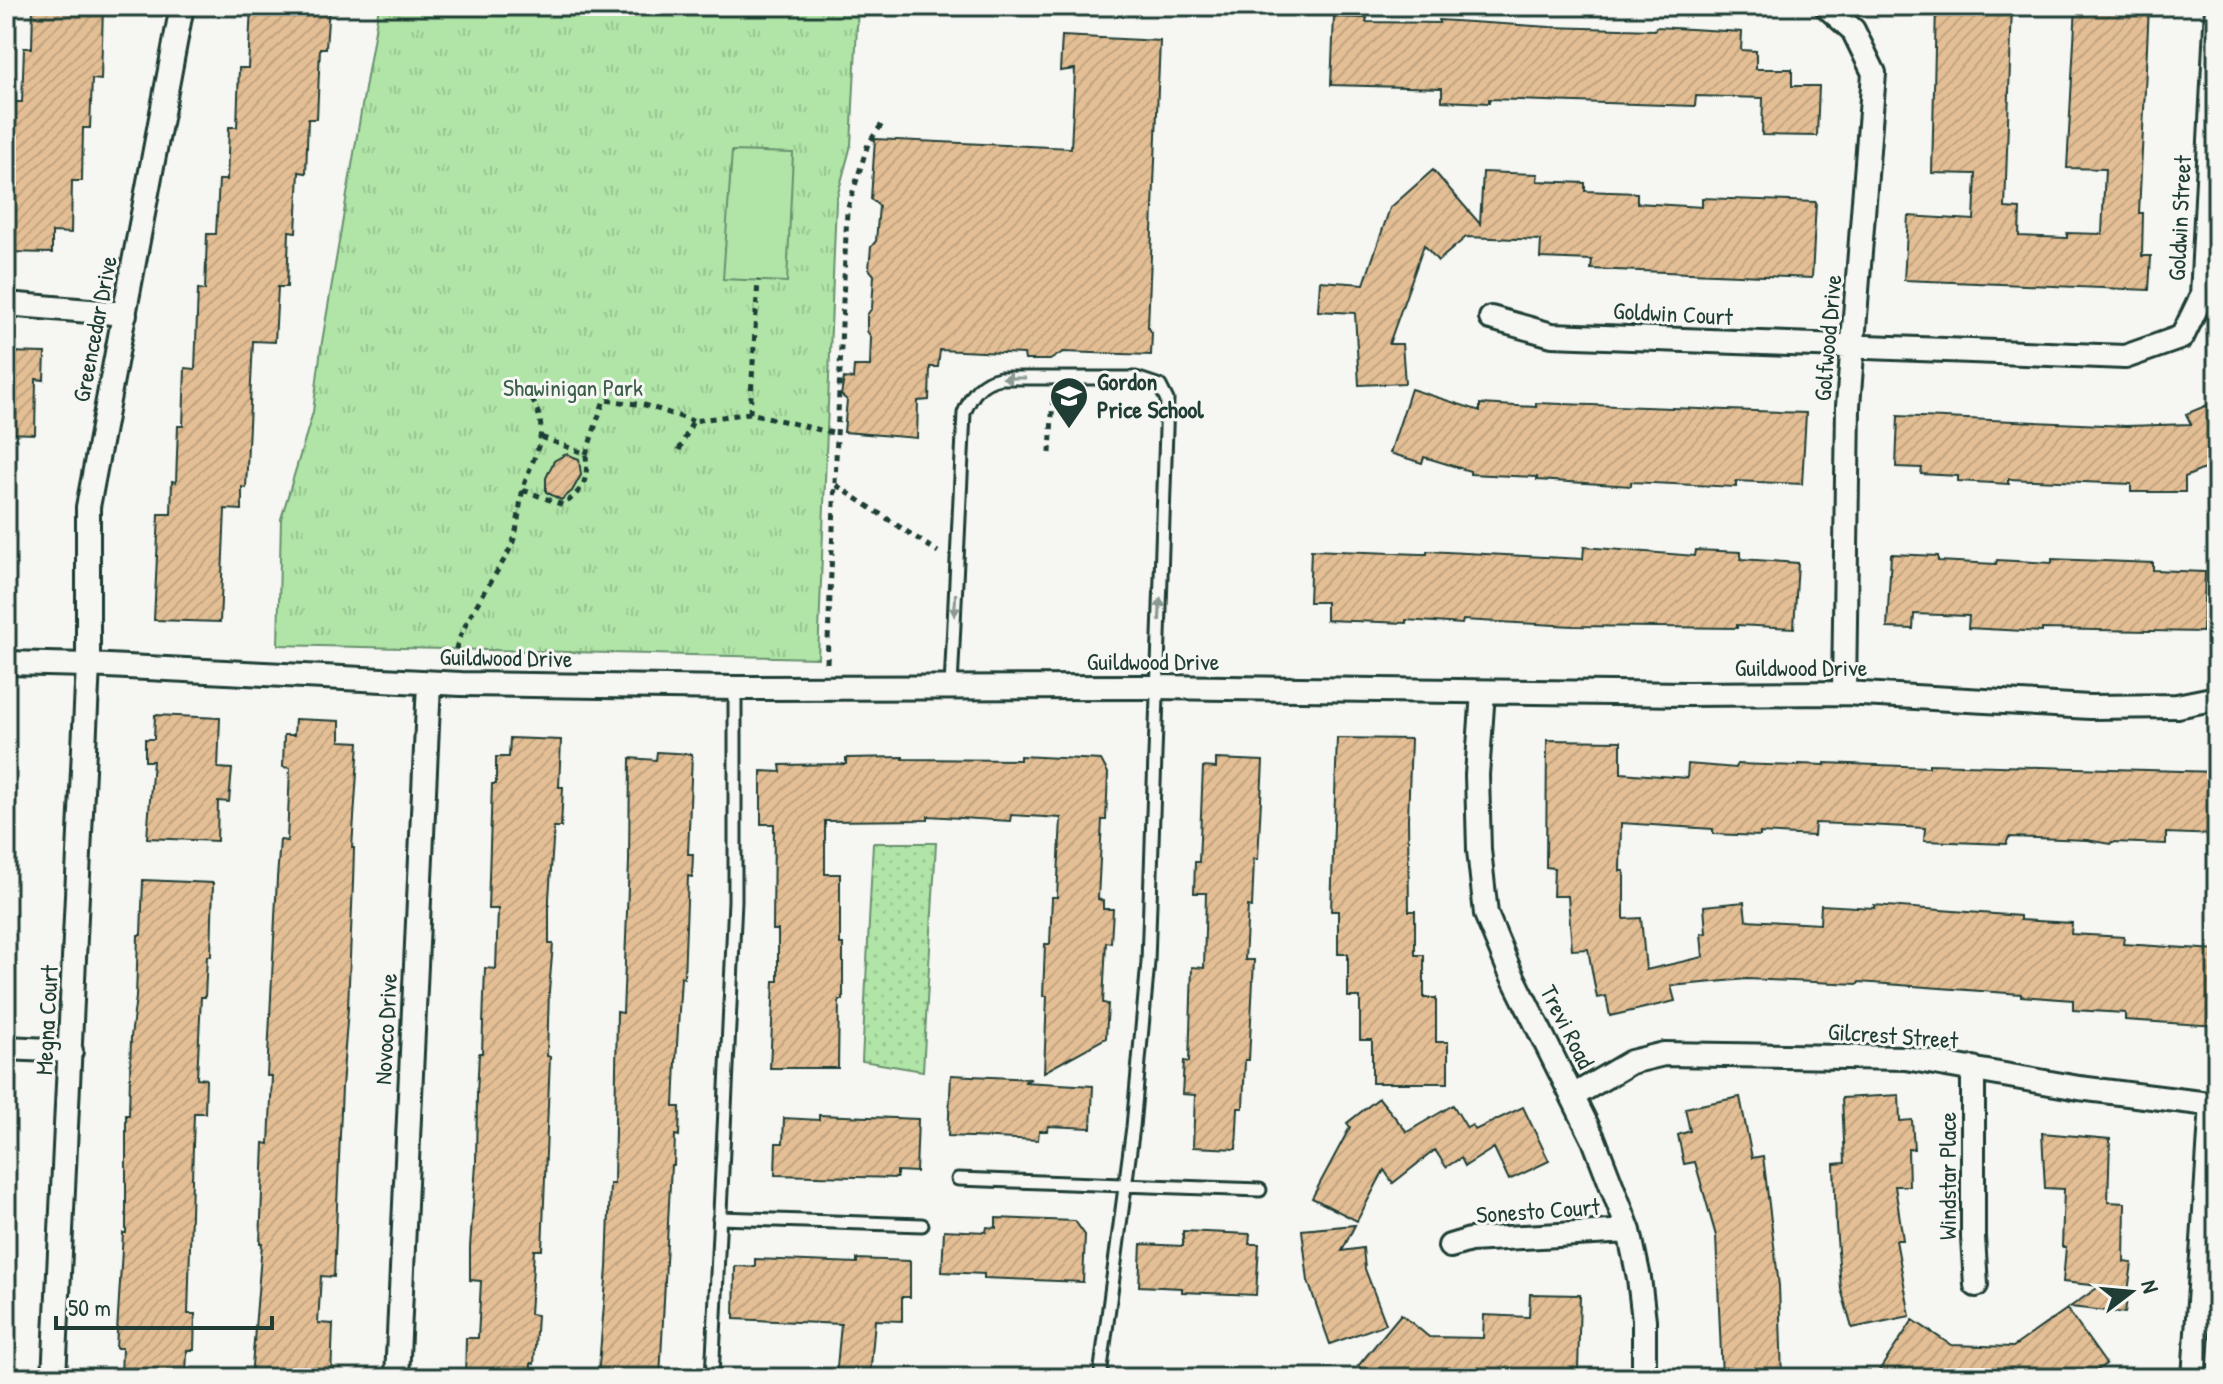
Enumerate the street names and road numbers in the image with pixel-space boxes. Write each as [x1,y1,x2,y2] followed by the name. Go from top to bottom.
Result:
[2160,154,2198,282] street label: Goldwin Street
[64,253,124,405] street label: Greencedar Drive
[1806,273,1849,402] street label: Golfwood Drive
[1612,294,1734,332] street label: Goldwin Court
[439,640,573,674] street label: Guildwood Drive
[1087,645,1220,677] street label: Guildwood Drive
[1735,651,1868,683] street label: Guildwood Drive
[27,963,65,1076] street label: Megna Court
[366,972,404,1085] street label: Novoco Drive
[1533,979,1603,1074] street label: Trevi Road
[1827,1014,1960,1056] street label: Gilcrest Street
[1931,1111,1963,1240] street label: Windstar Place
[1475,1190,1601,1230] street label: Sonesto Court

